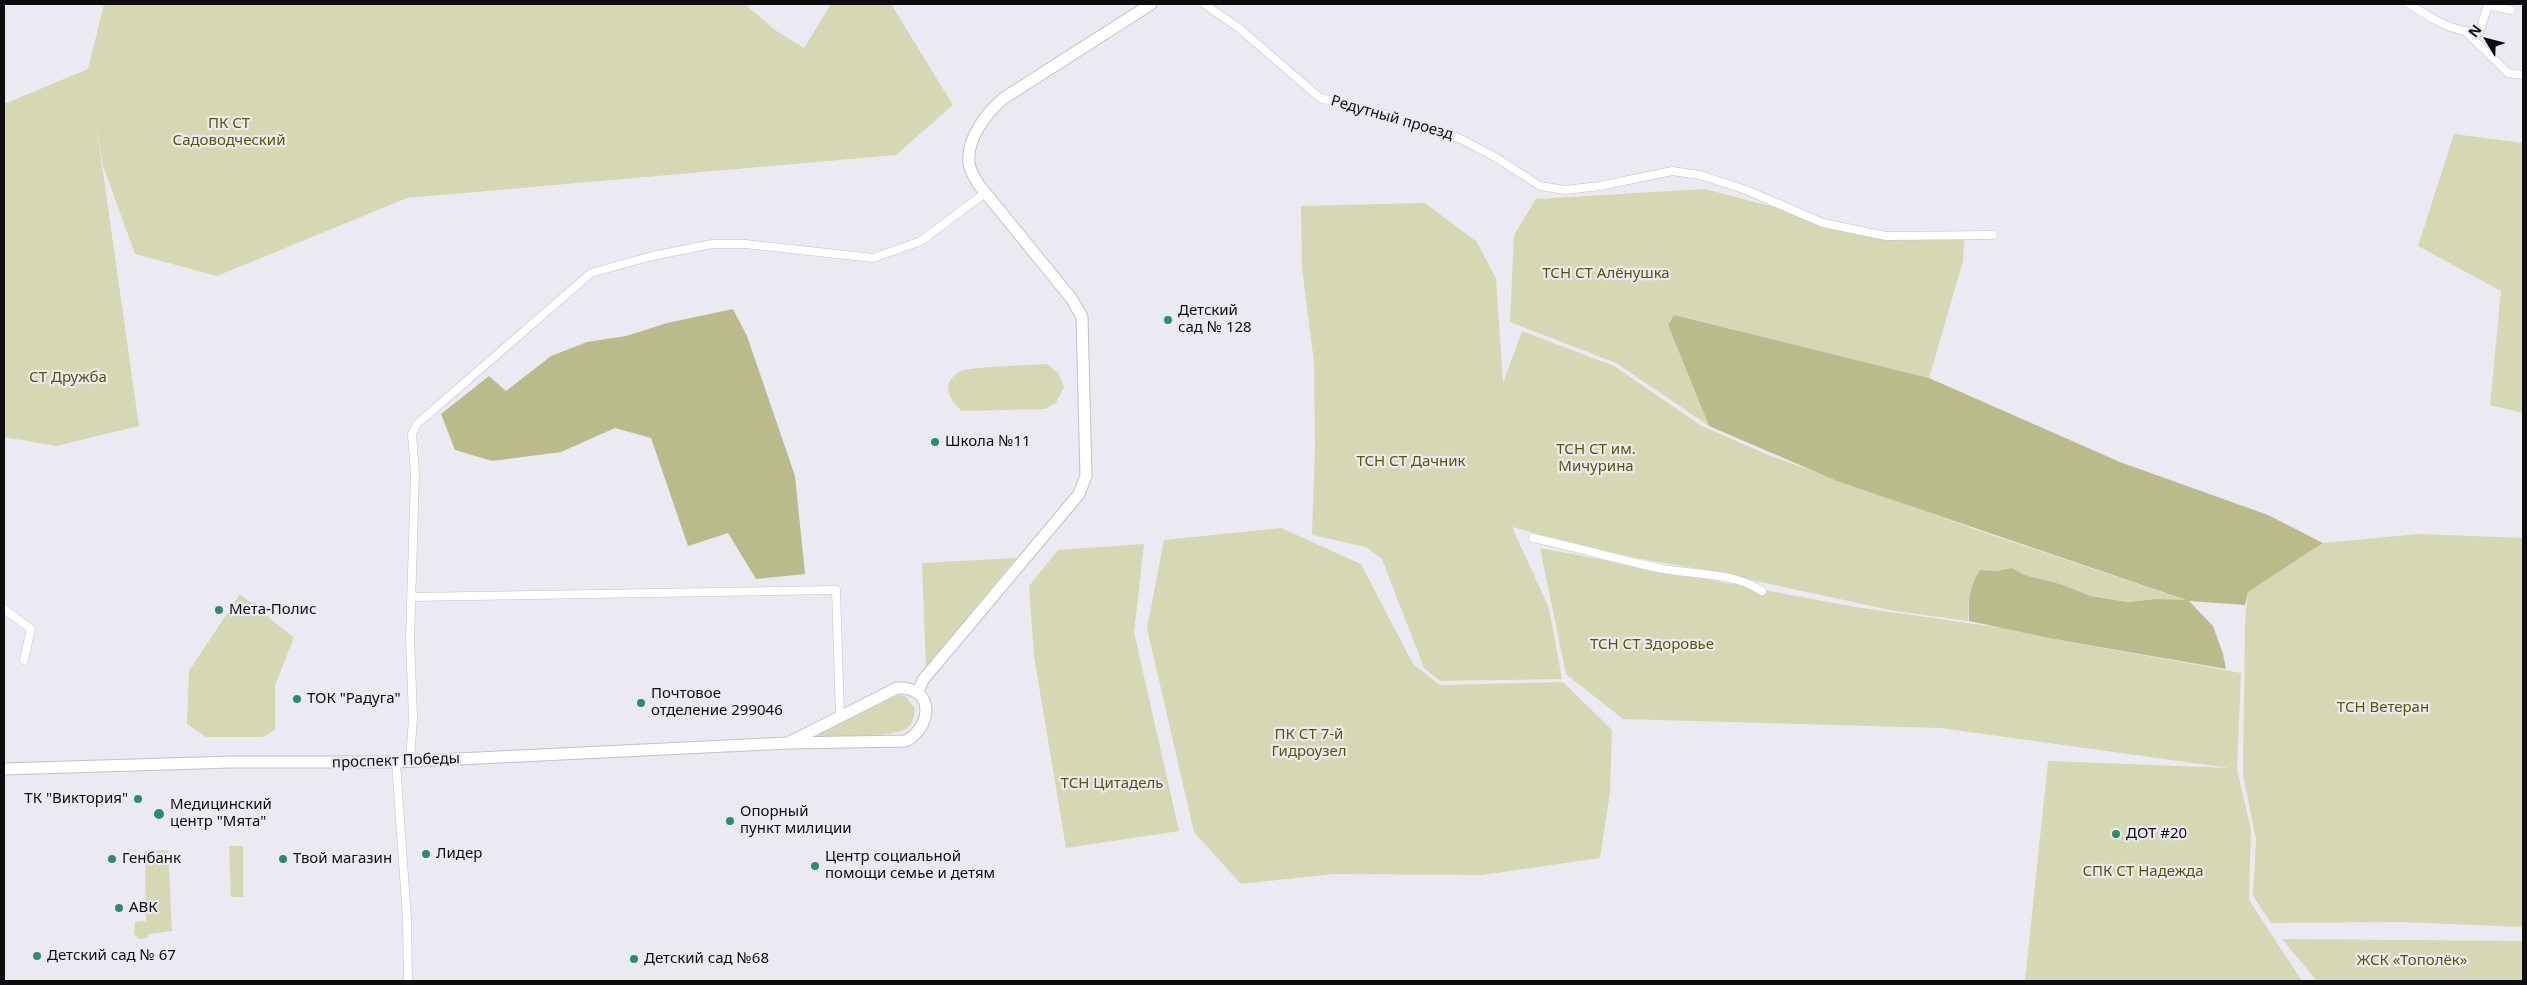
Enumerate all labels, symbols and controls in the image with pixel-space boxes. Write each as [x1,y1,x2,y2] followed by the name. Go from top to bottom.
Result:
[2462,15,2512,65] north arrow
[2464,20,2486,41] text: N
[1329,92,1455,144] street label: Редутный проезд
[173,115,285,150] park label: ПК СТ Садоводческий
[1542,265,1670,283] park label: ТСН СТ Алёнушка
[1178,302,1252,337] place label: Детский сад № 128
[1162,314,1174,326] marker: Детский сад № 128
[29,369,107,387] park label: СТ Дружба
[945,433,1031,451] place label: Школа №11
[929,436,941,448] marker: Школа №11
[1556,441,1636,476] park label: ТСН СТ им. Мичурина
[1356,453,1466,471] park label: ТСН СТ Дачник
[229,601,316,619] place label: Мета-Полис
[213,604,225,616] marker: Мета-Полис
[1590,636,1714,654] park label: ТСН СТ Здоровье
[651,685,783,720] place label: Почтовое отделение 299046
[307,690,401,708] place label: ТОК "Радуга"
[291,693,303,705] marker: ТОК "Радуга"
[635,697,647,709] marker: Почтовое отделение 299046
[2337,699,2429,717] park label: ТСН Ветеран
[1271,726,1347,761] park label: ПК СТ 7-й Гидроузел
[332,750,460,772] street label: проспект Победы
[1061,775,1163,793] park label: ТСН Цитадель
[24,790,128,808] place label: ТК "Виктория"
[132,793,144,805] marker: ТК "Виктория"
[170,796,272,831] place label: Медицинский центр "Мята"
[740,803,852,838] place label: Опорный пункт милиции
[152,807,166,821] marker: Медицинский центр "Мята"
[724,815,736,827] marker: Опорный пункт милиции
[2126,825,2187,843] place label: ДОТ #20
[2110,828,2122,840] marker: ДОТ #20
[436,845,482,863] place label: Лидер
[420,848,432,860] marker: Лидер
[825,848,995,883] place label: Центр социальной помощи семье и детям
[122,850,181,868] place label: Генбанк
[293,850,392,868] place label: Твой магазин
[106,853,118,865] marker: Генбанк
[277,853,289,865] marker: Твой магазин
[809,860,821,872] marker: Центр социальной помощи семье и детям
[2082,863,2204,881] park label: СПК СТ Надежда
[129,899,158,917] place label: АВК
[113,902,125,914] marker: АВК
[47,947,176,965] place label: Детский сад № 67
[31,950,43,962] marker: Детский сад № 67
[644,950,769,968] place label: Детский сад №68
[2357,952,2467,970] park label: ЖСК «Тополёк»
[628,953,640,965] marker: Детский сад №68

